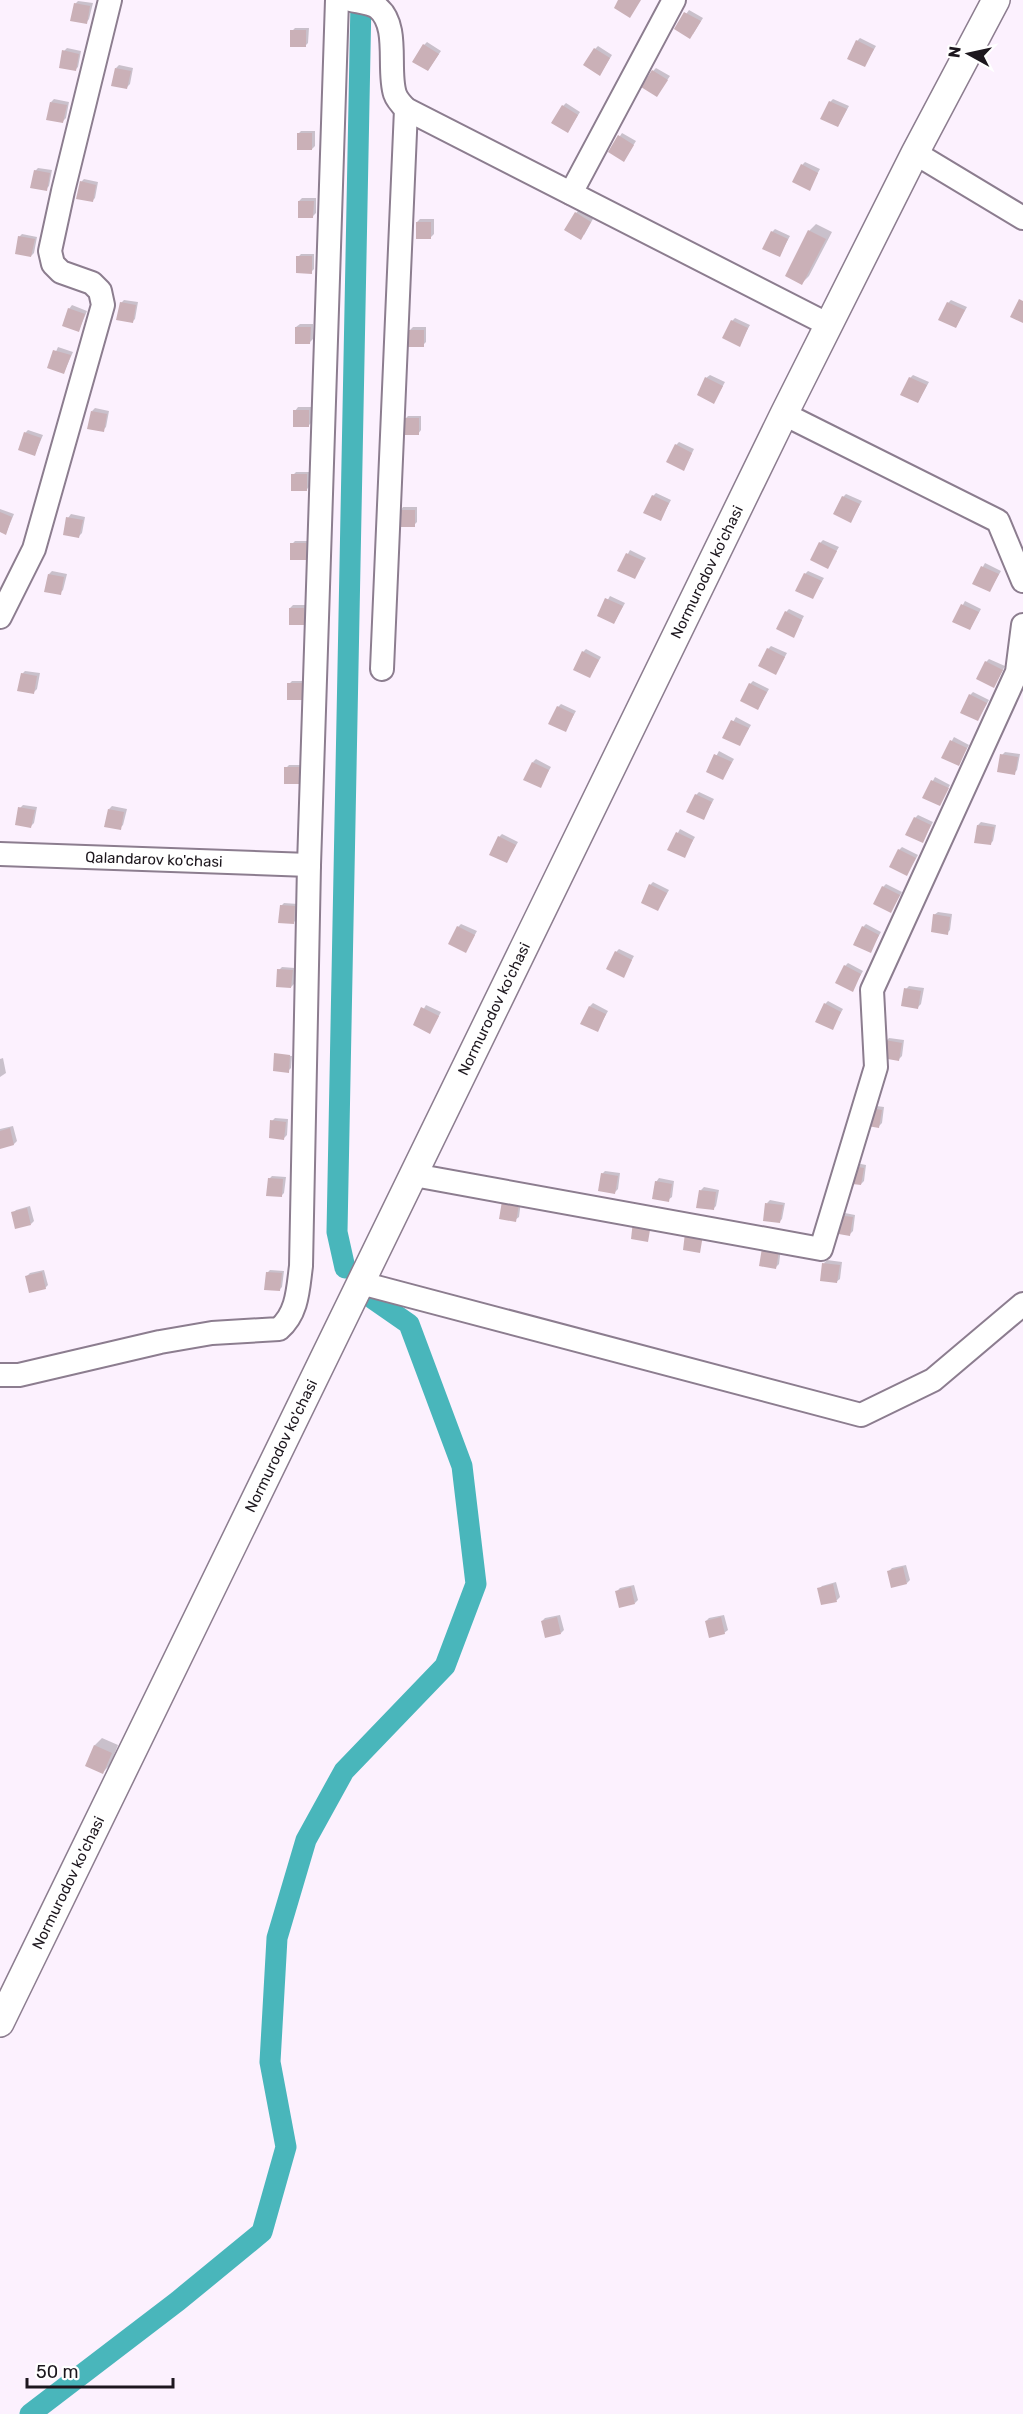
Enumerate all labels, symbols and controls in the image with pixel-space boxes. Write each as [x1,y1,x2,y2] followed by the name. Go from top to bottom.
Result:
[939,24,999,84] north arrow
[944,45,965,59] text: N
[667,503,747,641] street label: Normurodov ko'chasi
[85,848,223,871] street label: Qalandarov ko'chasi
[454,940,534,1078] street label: Normurodov ko'chasi
[241,1376,321,1515] street label: Normurodov ko'chasi
[28,1813,108,1952] street label: Normurodov ko'chasi
[27,2351,172,2389] scale bar
[36,2361,79,2383] text: 50 m

